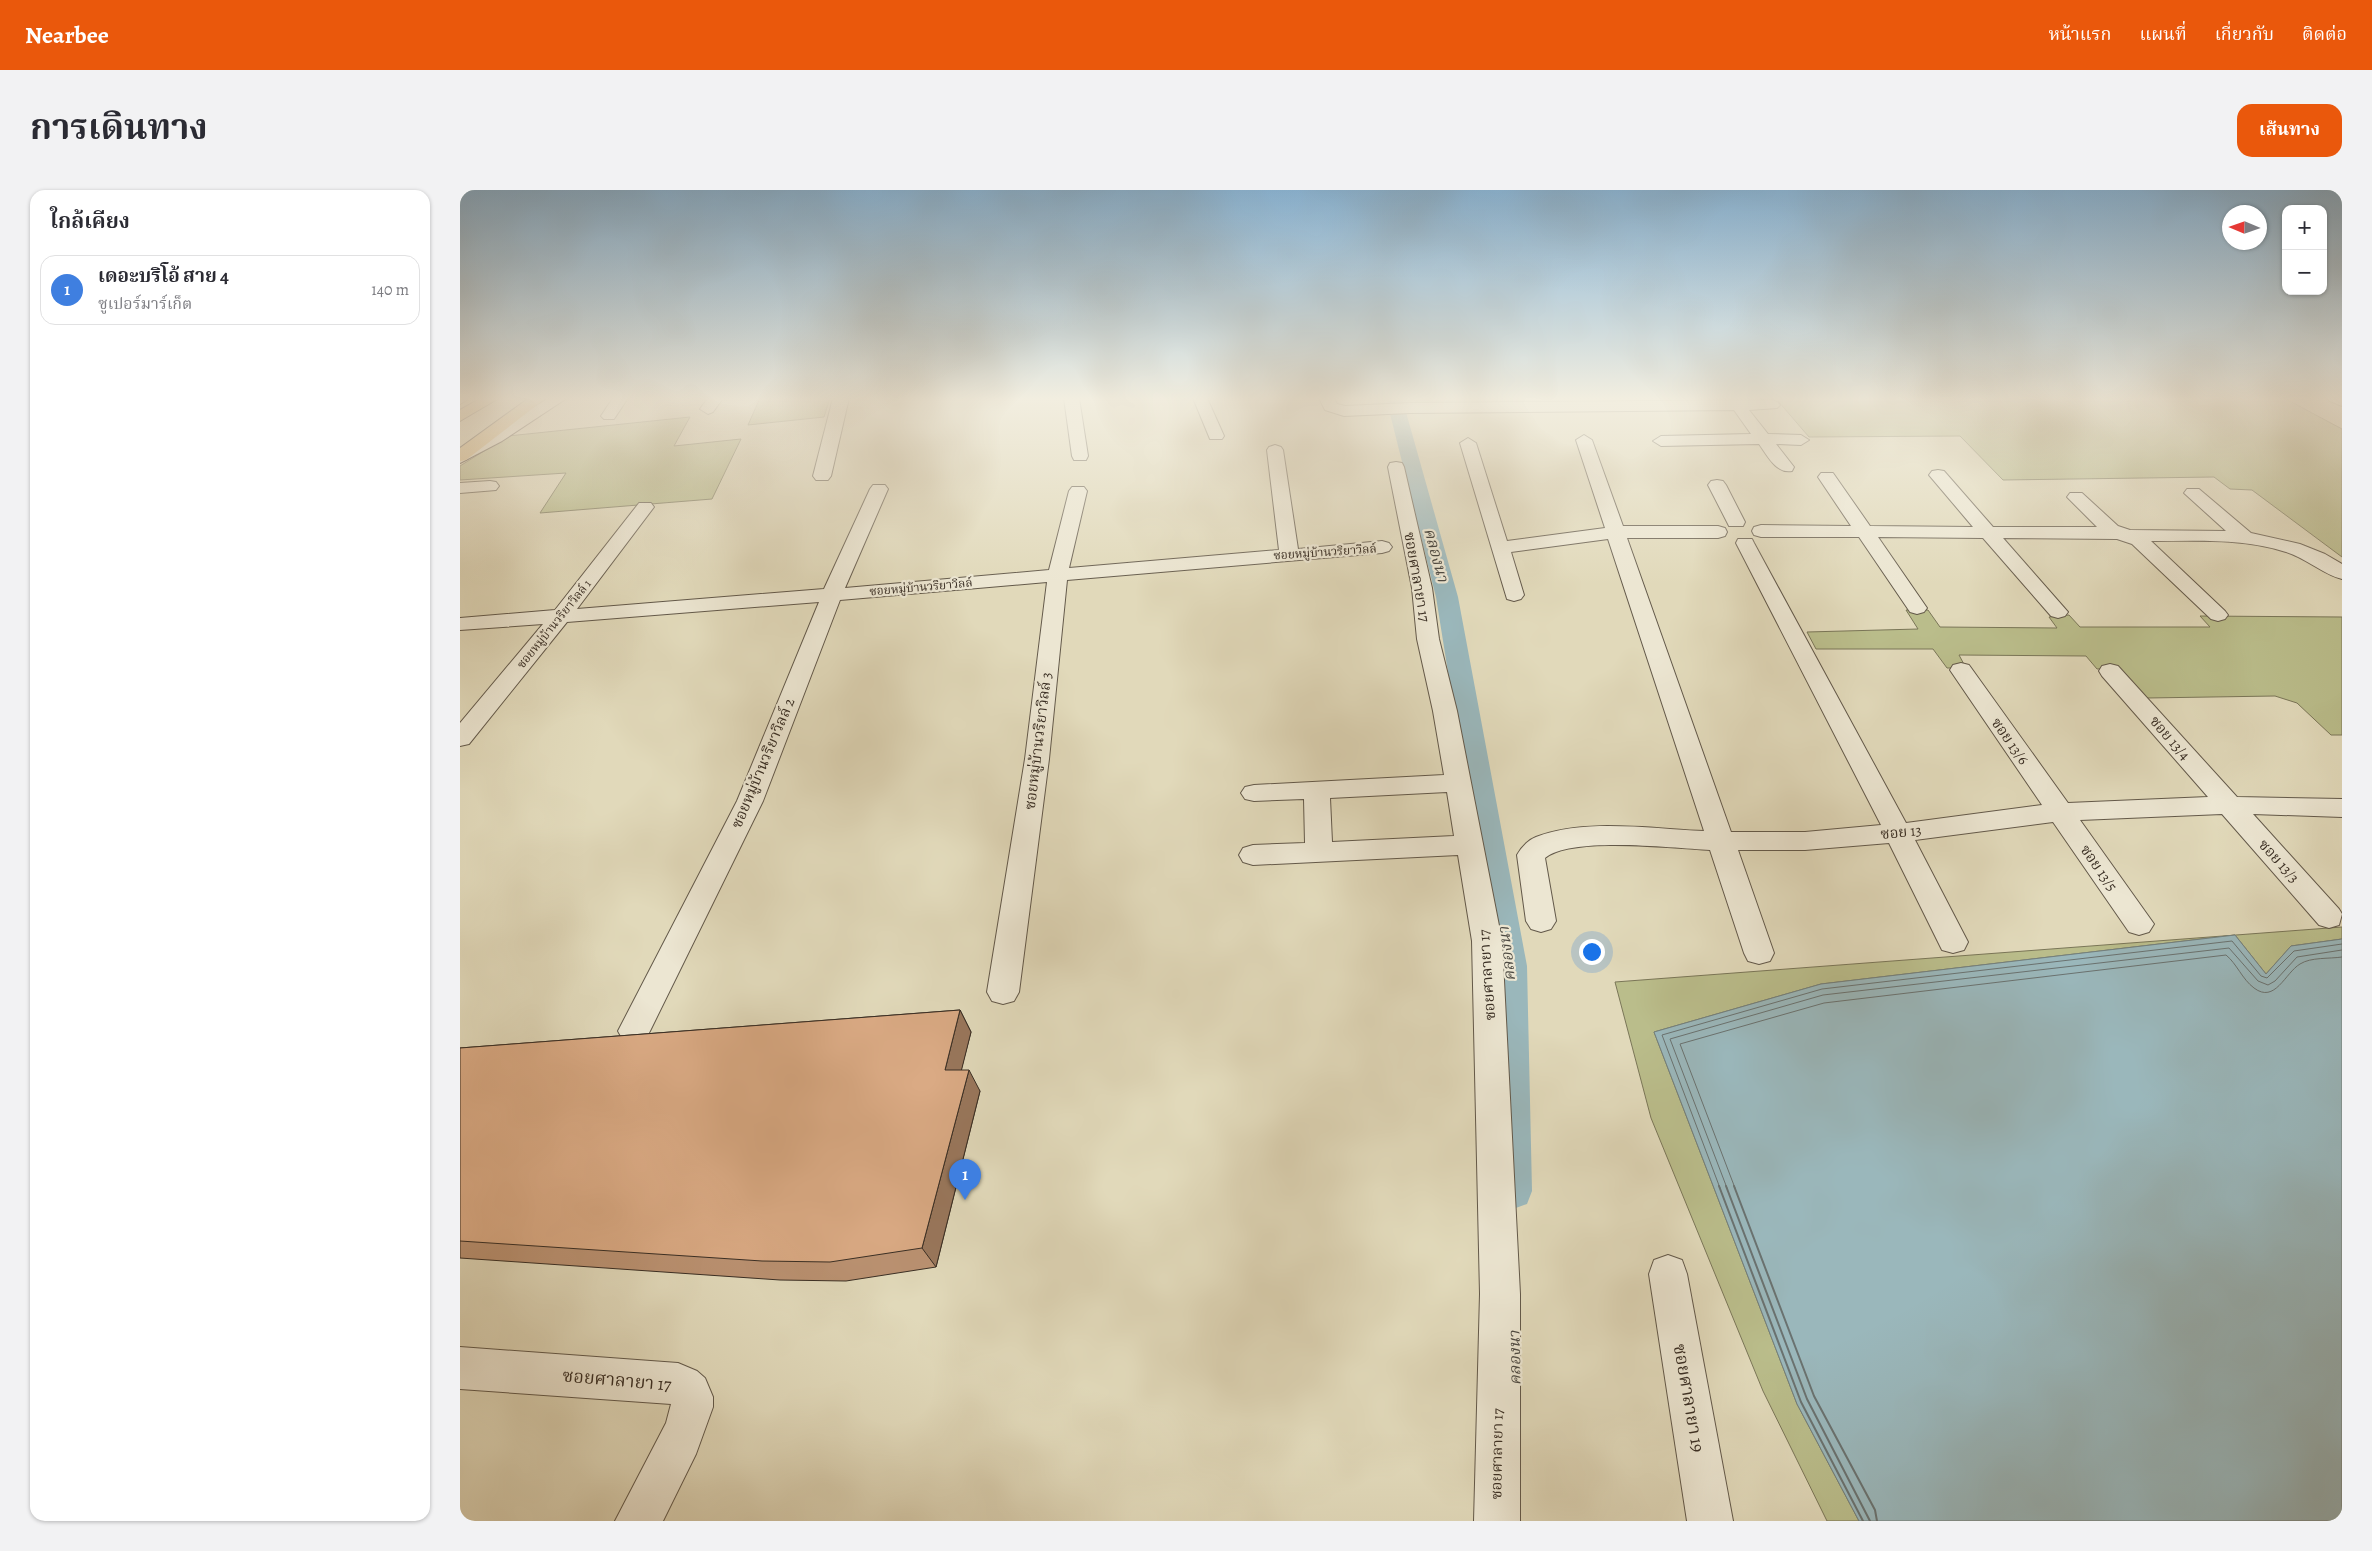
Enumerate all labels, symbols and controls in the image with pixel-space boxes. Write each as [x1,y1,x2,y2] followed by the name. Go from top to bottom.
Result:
[25,19,109,51] text: Nearbee
[2048,22,2111,46] text: หน้าแรก
[2139,22,2187,46] text: แผนที่
[2215,22,2274,46] text: เกี่ยวกับ
[2302,22,2347,46] text: ติดต่อ
[30,103,208,151] text: การเดินทาง
[2237,104,2342,157] button: เส้นทาง
[2222,205,2267,250] north arrow
[2282,205,2327,295] map controls
[2282,205,2327,250] button: +
[50,207,130,235] text: ใกล้เคียง
[2282,250,2327,295] button: −
[98,263,229,289] text: เดอะบริโอ้ สาย 4
[64,279,70,301] text: 1
[371,279,409,301] text: 140 m
[98,293,192,315] text: ซูเปอร์มาร์เก็ต
[1418,526,1454,585] water label: คลองนา
[1399,530,1435,624] street label: ซอยศาลายา 17
[1273,540,1377,564] street label: ซอยหมู่บ้านวริยาวิลล์
[869,575,973,599] street label: ซอยหมู่บ้านวริยาวิลล์
[513,576,595,672] street label: ซอยหมู่บ้านวริยาวิลล์ 1
[1020,671,1056,811] street label: ซอยหมู่บ้านวริยาวิลล์ 3
[727,695,799,831] street label: ซอยหมู่บ้านวริยาวิลล์ 2
[2145,711,2195,765] street label: ซอย 13/4
[1987,714,2033,768] street label: ซอย 13/6
[1879,820,1923,844] street label: ซอย 13
[2254,835,2304,887] street label: ซอย 13/3
[2076,841,2122,895] street label: ซอย 13/5
[1493,924,1521,983] water label: คลองนา
[1474,928,1500,1021] street label: ซอยศาลายา 17
[1579,939,1605,965] your location
[949,1159,981,1200] pin: 1
[1504,1329,1526,1386] water label: คลองนา
[1668,1342,1710,1454] street label: ซอยศาลายา 19
[562,1363,673,1397] street label: ซอยศาลายา 17
[1486,1408,1508,1500] street label: ซอยศาลายา 17

